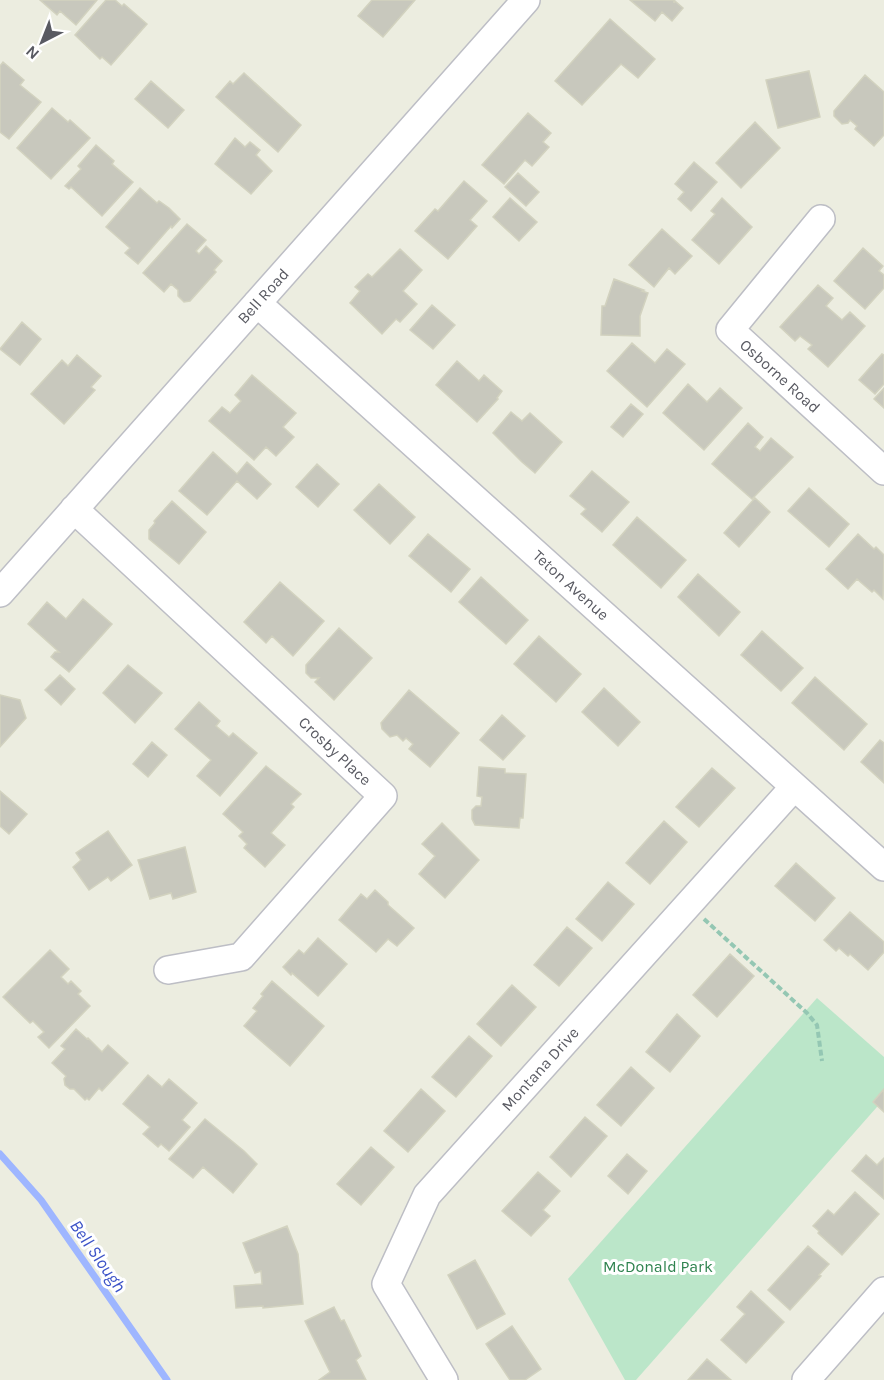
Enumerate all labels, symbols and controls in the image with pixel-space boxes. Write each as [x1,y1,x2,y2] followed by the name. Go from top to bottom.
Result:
[12,12,72,72] north arrow
[22,42,43,64] text: N
[233,264,293,328] street label: Bell Road
[736,335,824,417] street label: Osborne Road
[529,546,613,624] street label: Teton Avenue
[295,713,375,789] street label: Crosby Place
[497,1023,583,1115] street label: Montana Drive
[65,1216,131,1296] water label: Bell Slough
[603,1257,713,1276] park label: McDonald Park

